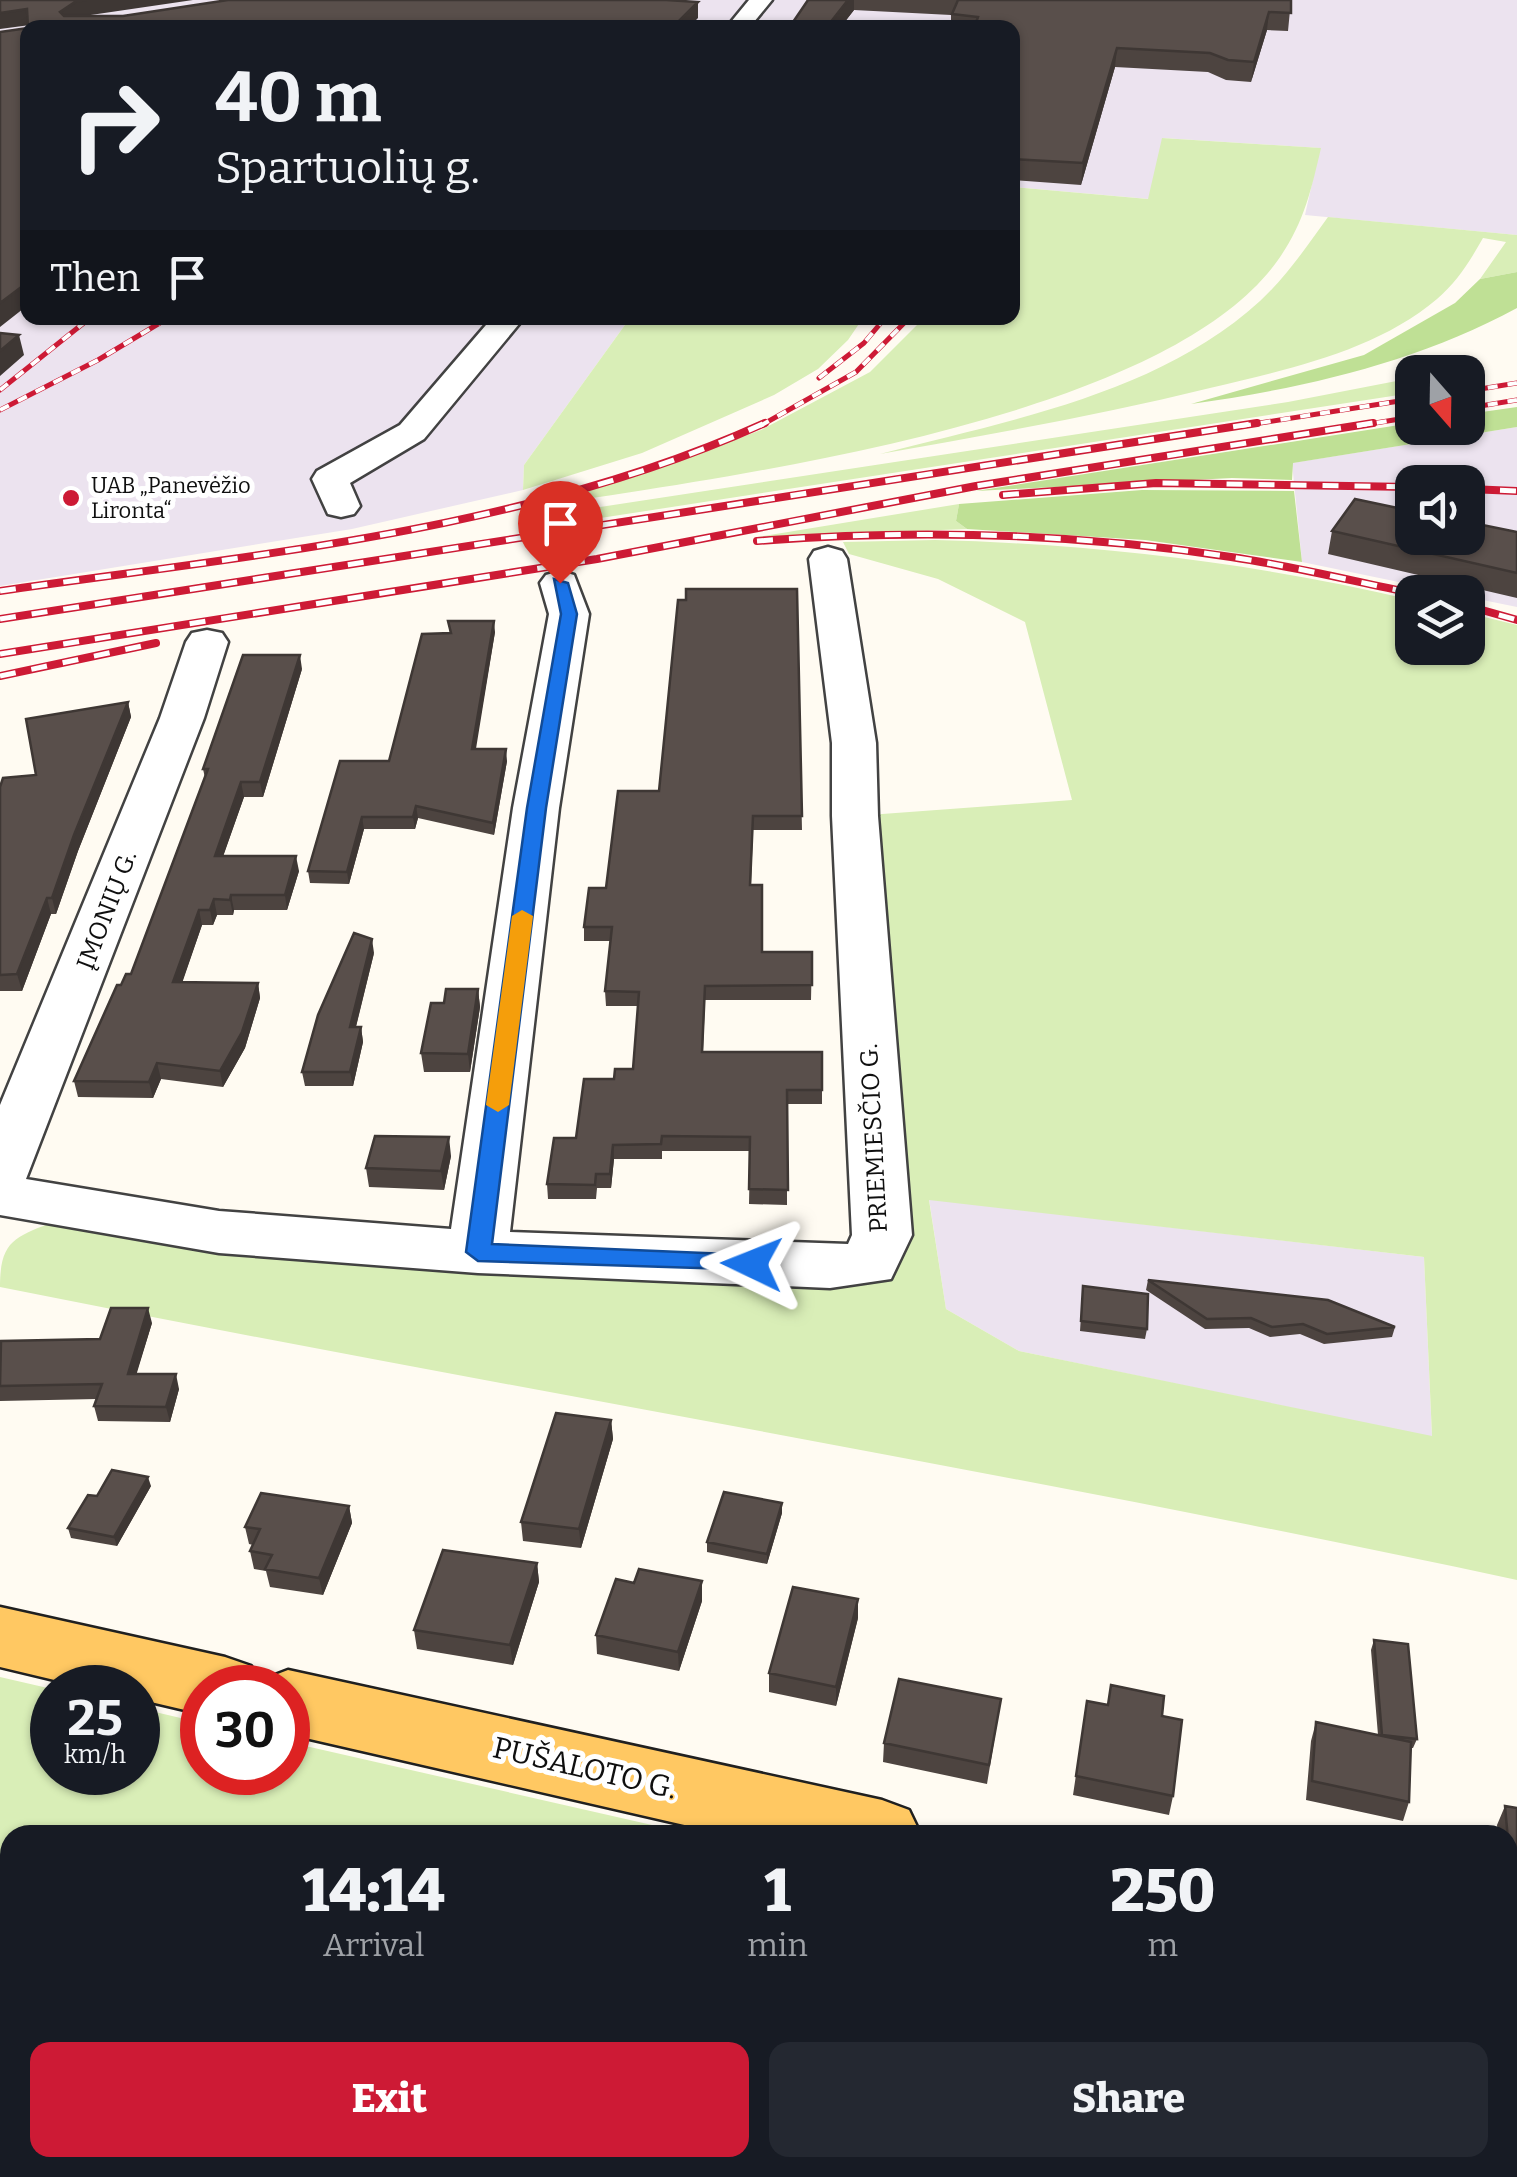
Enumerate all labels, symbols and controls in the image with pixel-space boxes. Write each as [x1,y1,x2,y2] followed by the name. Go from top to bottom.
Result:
[215,56,381,140] text: 40 m
[50,60,180,190] icon: right
[215,141,480,195] text: Spartuolių g.
[160,250,215,305] icon: arrive
[50,255,140,301] text: Then
[1395,355,1485,445] north arrow
[1395,355,1485,665] map controls
[1395,465,1485,555] button: sound
[91,472,251,524] place label: UAB „Panevėžio Lironta“
[518,481,603,584] pin
[60,487,82,509] marker: UAB „Panevėžio Lironta“
[533,496,588,551] icon: arrive
[1395,575,1485,665] button: layers
[71,846,143,974] street label: ĮMONIŲ G.
[853,1043,894,1233] street label: PRIEMIESČIO G.
[700,1212,804,1316] position arrow
[180,1665,310,1795] speed limit sign: 30
[67,1688,123,1748] text: 25
[490,1729,680,1807] street label: PUŠALOTO G.
[64,1740,126,1770] text: km/h
[302,1855,445,1927] text: 14:14
[764,1855,791,1927] text: 1
[1110,1855,1216,1927] text: 250
[323,1926,424,1964] text: Arrival
[747,1926,808,1964] text: min
[1148,1926,1178,1964] text: m
[30,2042,749,2157] button: Exit
[769,2042,1488,2157] button: Share

